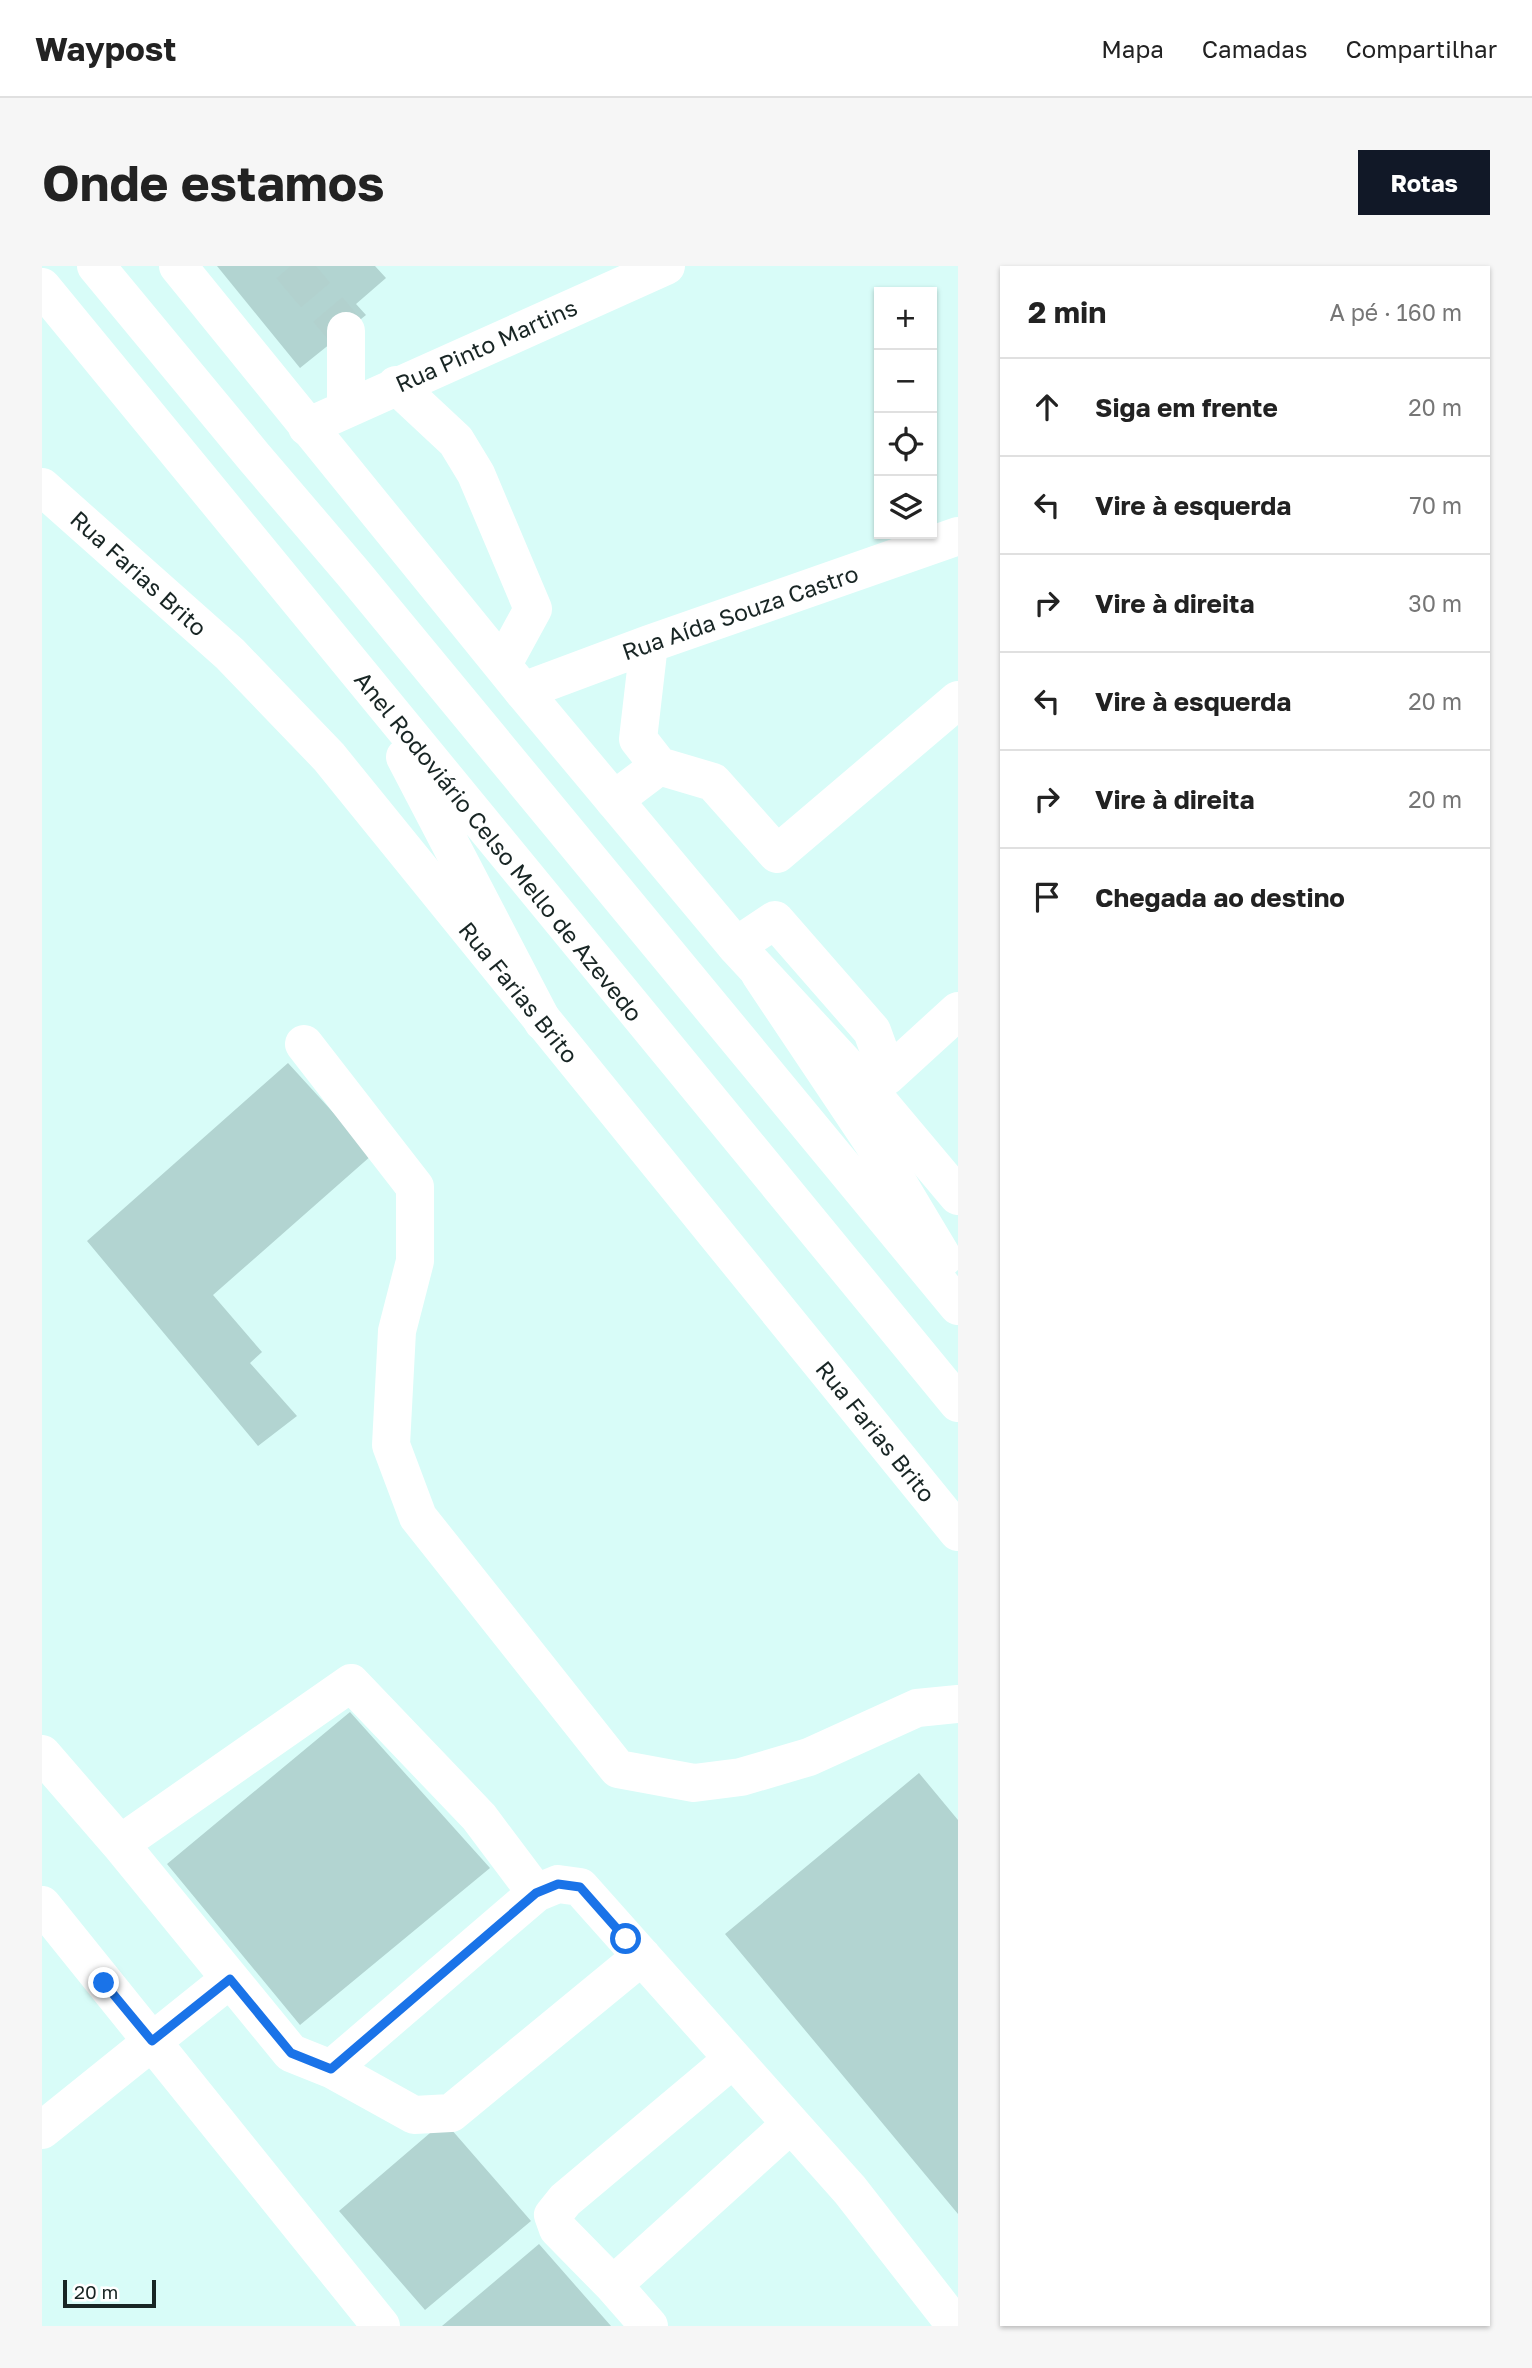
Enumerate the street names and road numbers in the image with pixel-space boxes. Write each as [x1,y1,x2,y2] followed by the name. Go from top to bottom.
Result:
[391,292,581,398] street label: Rua Pinto Martins
[65,504,213,642] street label: Rua Farias Brito
[618,558,862,666] street label: Rua Aída Souza Castro
[349,665,649,1027] street label: Anel Rodoviário Celso Mello de Azevedo
[453,916,585,1068] street label: Rua Farias Brito
[810,1355,942,1507] street label: Rua Farias Brito

